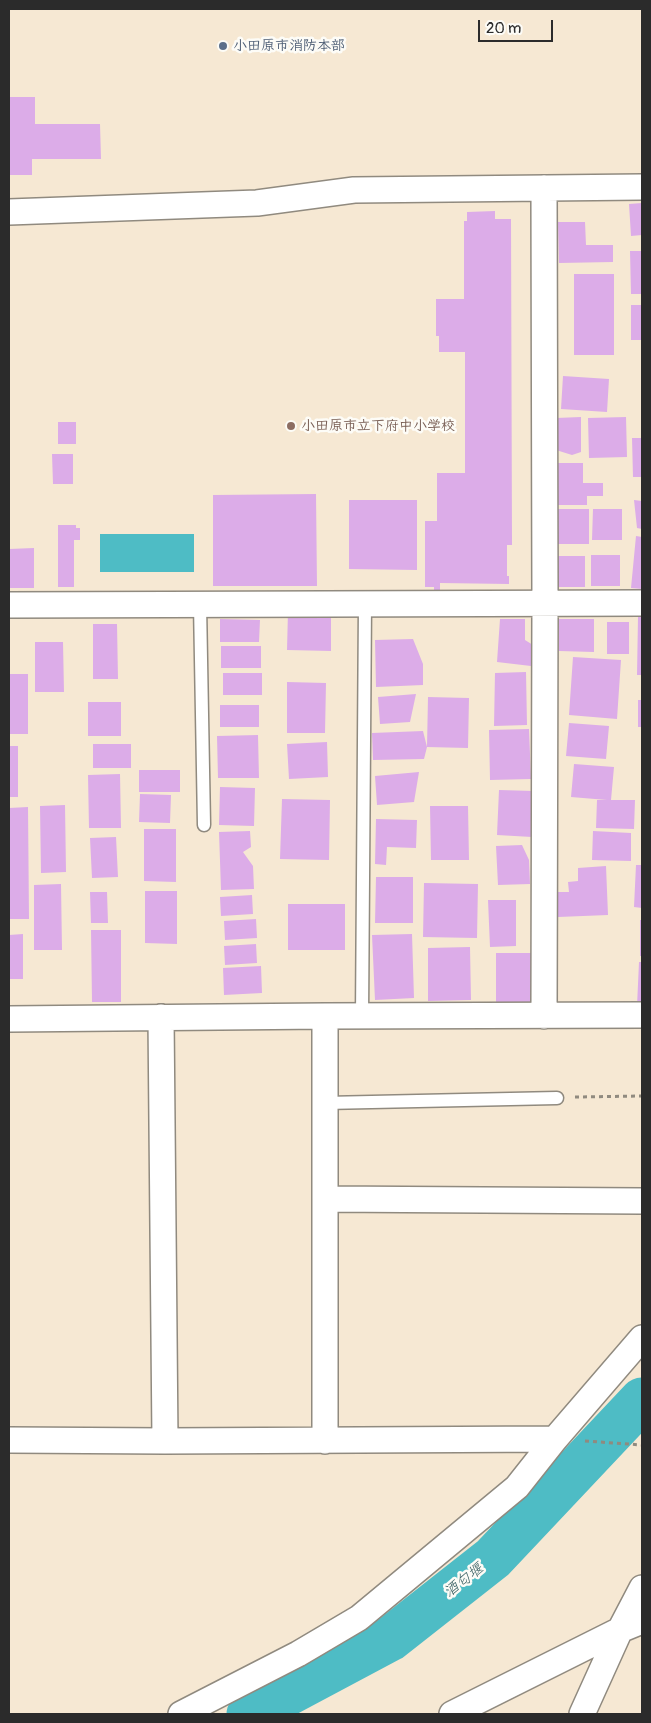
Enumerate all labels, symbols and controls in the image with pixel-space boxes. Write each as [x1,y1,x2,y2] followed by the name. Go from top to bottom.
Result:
[481,10,556,42] scale bar
[486,19,521,38] text: 20 m
[233,38,345,54] place label: 小田原市消防本部
[217,40,229,52] marker: 小田原市消防本部
[301,418,455,434] place label: 小田原市立下府中小学校
[285,420,297,432] marker: 小田原市立下府中小学校
[441,1560,487,1602] water label: 酒匂堰

